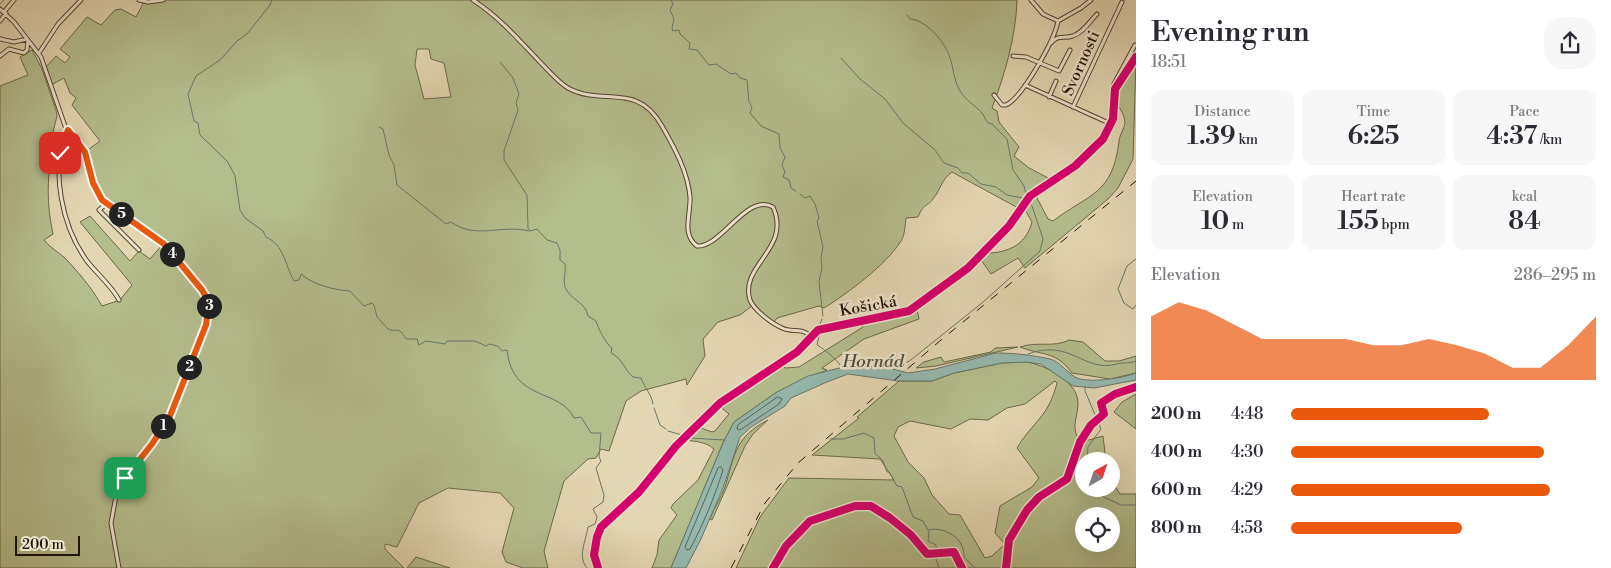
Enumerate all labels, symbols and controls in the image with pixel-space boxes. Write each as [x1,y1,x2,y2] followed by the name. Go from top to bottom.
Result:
[1151,15,1310,50] text: Evening run
[1544,17,1596,69] button: share
[1058,28,1104,99] street label: Svornosti
[1151,52,1187,72] text: 18:51
[1194,103,1251,121] text: Distance
[1357,103,1390,121] text: Time
[1509,103,1540,121] text: Pace
[1187,121,1236,152] text: 1.39
[1347,121,1400,152] text: 6:25
[1487,121,1537,152] text: 4:37
[1236,131,1258,149] text: km
[1537,131,1562,149] text: /km
[39,132,81,174] pin
[46,139,74,167] icon: check
[1192,188,1253,206] text: Elevation
[1341,188,1406,206] text: Heart rate
[1512,188,1537,206] text: kcal
[108,202,134,226] pin: 5
[117,205,126,223] text: 5
[1201,206,1229,237] text: 10
[1337,206,1379,237] text: 155
[1508,206,1541,237] text: 84
[1229,216,1244,234] text: m
[1379,216,1410,234] text: bpm
[160,242,184,266] pin: 4
[168,245,177,263] text: 4
[1151,265,1220,285] text: Elevation
[1514,265,1596,285] text: 286–295 m
[838,291,899,321] street label: Košická
[196,294,222,318] pin: 3
[205,297,214,315] text: 3
[841,350,905,373] water label: Hornád
[176,354,202,380] pin: 2
[185,358,194,376] text: 2
[1151,404,1201,424] text: 200 m
[1231,404,1263,424] text: 4:48
[150,414,176,438] pin: 1
[160,417,167,435] text: 1
[1151,442,1202,462] text: 400 m
[1231,442,1264,462] text: 4:30
[1075,452,1120,498] north arrow
[1075,452,1120,552] map controls
[104,457,146,499] pin
[111,464,139,492] icon: arrive
[1151,480,1201,500] text: 600 m
[1231,480,1263,500] text: 4:29
[1075,507,1120,552] button: locate
[1151,518,1202,538] text: 800 m
[1231,518,1263,538] text: 4:58
[15,533,80,556] scale bar
[22,536,64,554] text: 200 m

